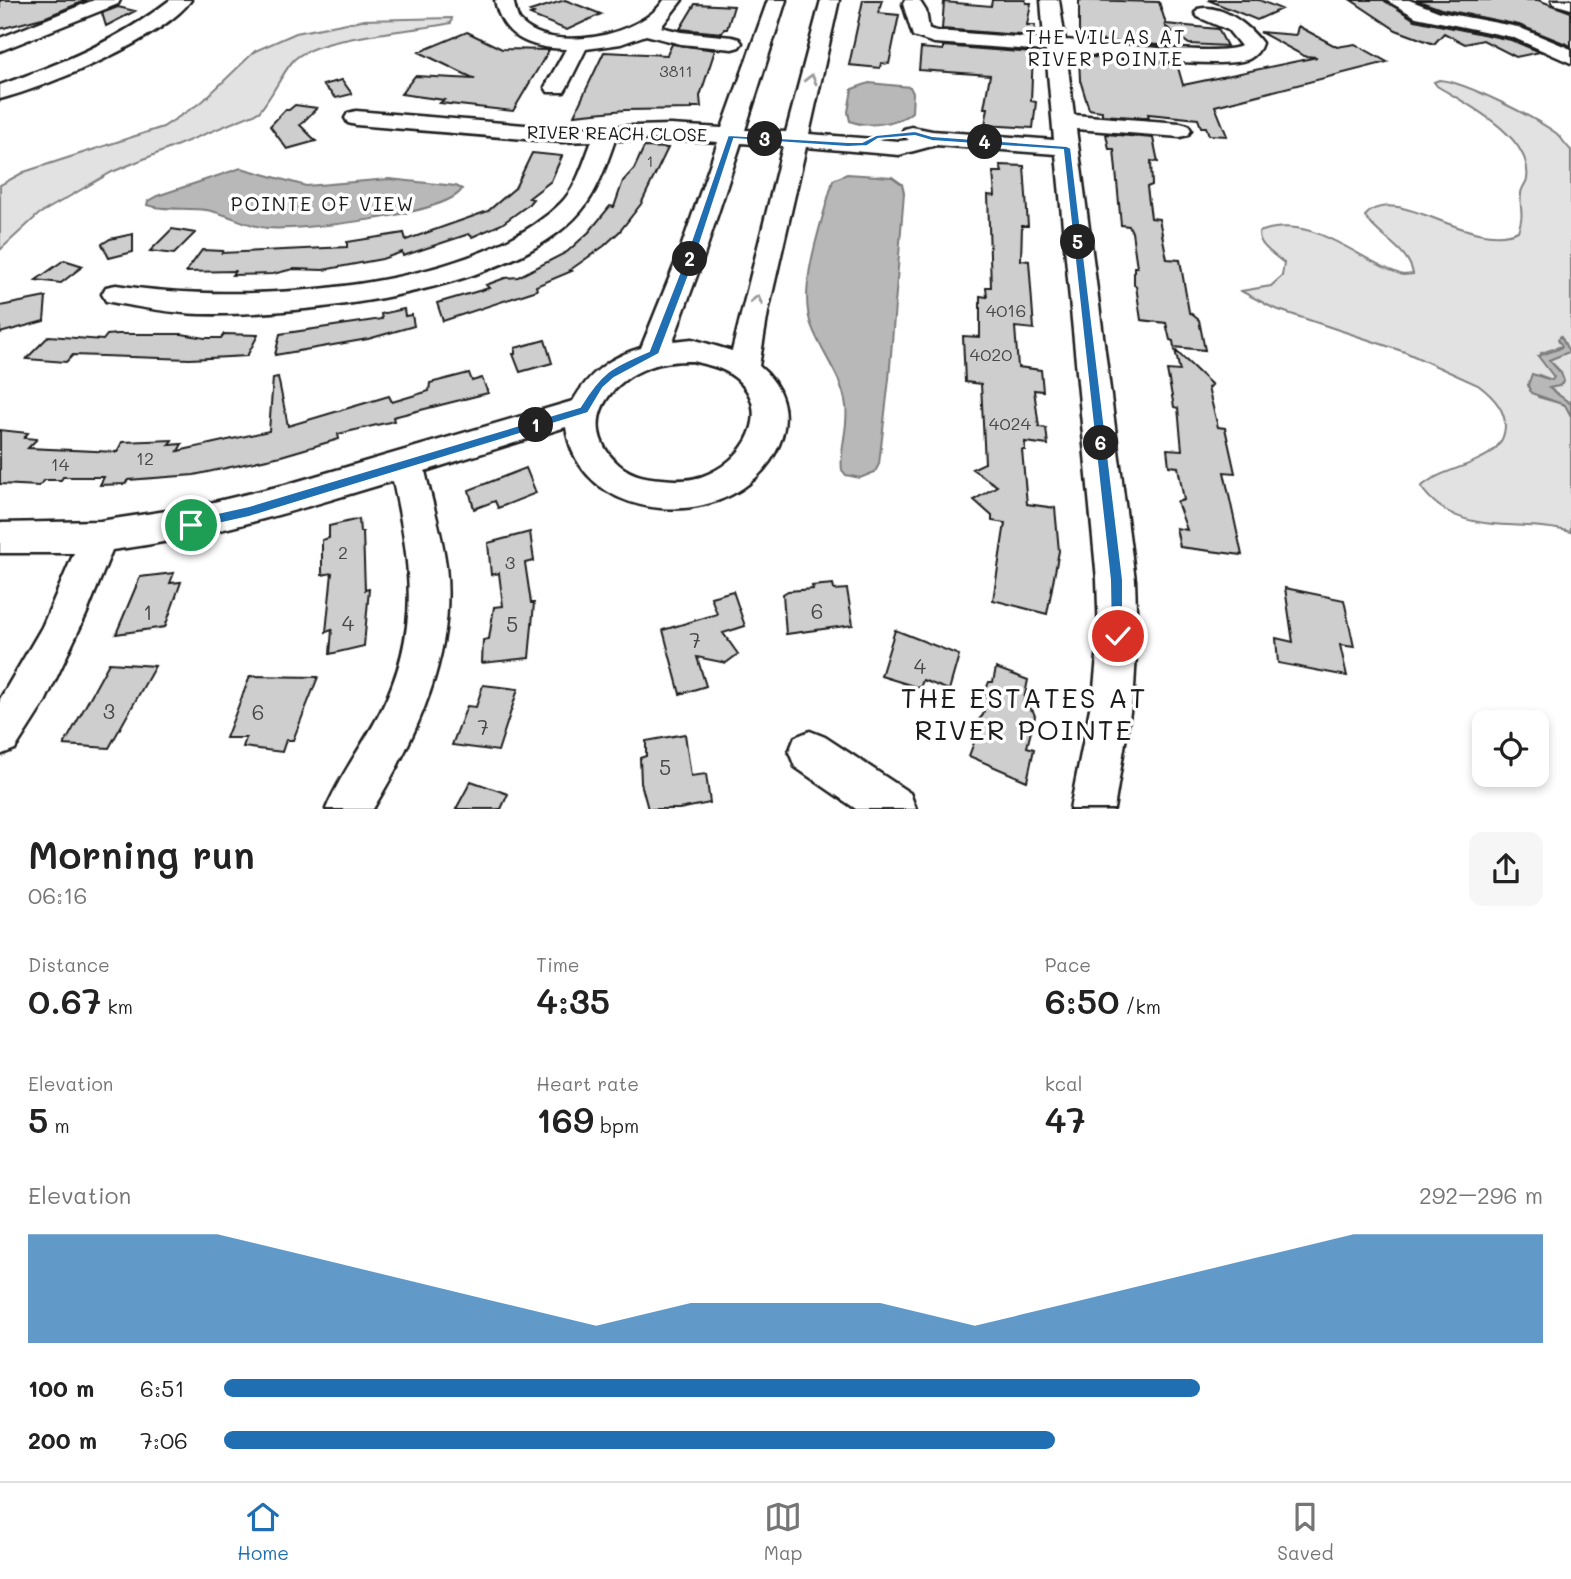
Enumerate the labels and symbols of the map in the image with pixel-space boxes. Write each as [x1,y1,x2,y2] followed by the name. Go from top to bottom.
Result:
[1025,24,1187,71] district label: THE VILLAS AT RIVER POINTE
[659,60,693,81] house number: 3811
[803,73,817,85] one-way arrow
[527,119,707,147] street label: RIVER REACH CLOSE
[748,122,782,156] pin: 3
[968,124,1002,160] pin: 4
[646,150,654,171] house number: 1
[231,191,415,216] district label: POINTE OF VIEW
[1060,224,1096,260] pin: 5
[672,242,708,276] pin: 2
[749,294,763,306] one-way arrow
[986,298,1026,322] house number: 4016
[970,342,1012,366] house number: 4020
[518,408,554,442] pin: 1
[989,411,1032,435] house number: 4024
[1084,426,1118,460] pin: 6
[136,446,154,470] house number: 12
[51,452,70,476] house number: 14
[161,495,221,555] pin
[338,540,348,564] house number: 2
[505,550,515,574] house number: 3
[811,597,823,624] house number: 6
[143,598,153,625] house number: 1
[1088,606,1148,666] pin
[342,609,355,636] house number: 4
[506,610,518,637] house number: 5
[689,626,701,653] house number: 7
[914,652,927,679] house number: 4
[901,679,1147,747] district label: THE ESTATES AT RIVER POINTE
[103,697,115,724] house number: 3
[252,698,264,725] house number: 6
[477,713,489,740] house number: 7
[659,753,671,780] house number: 5

